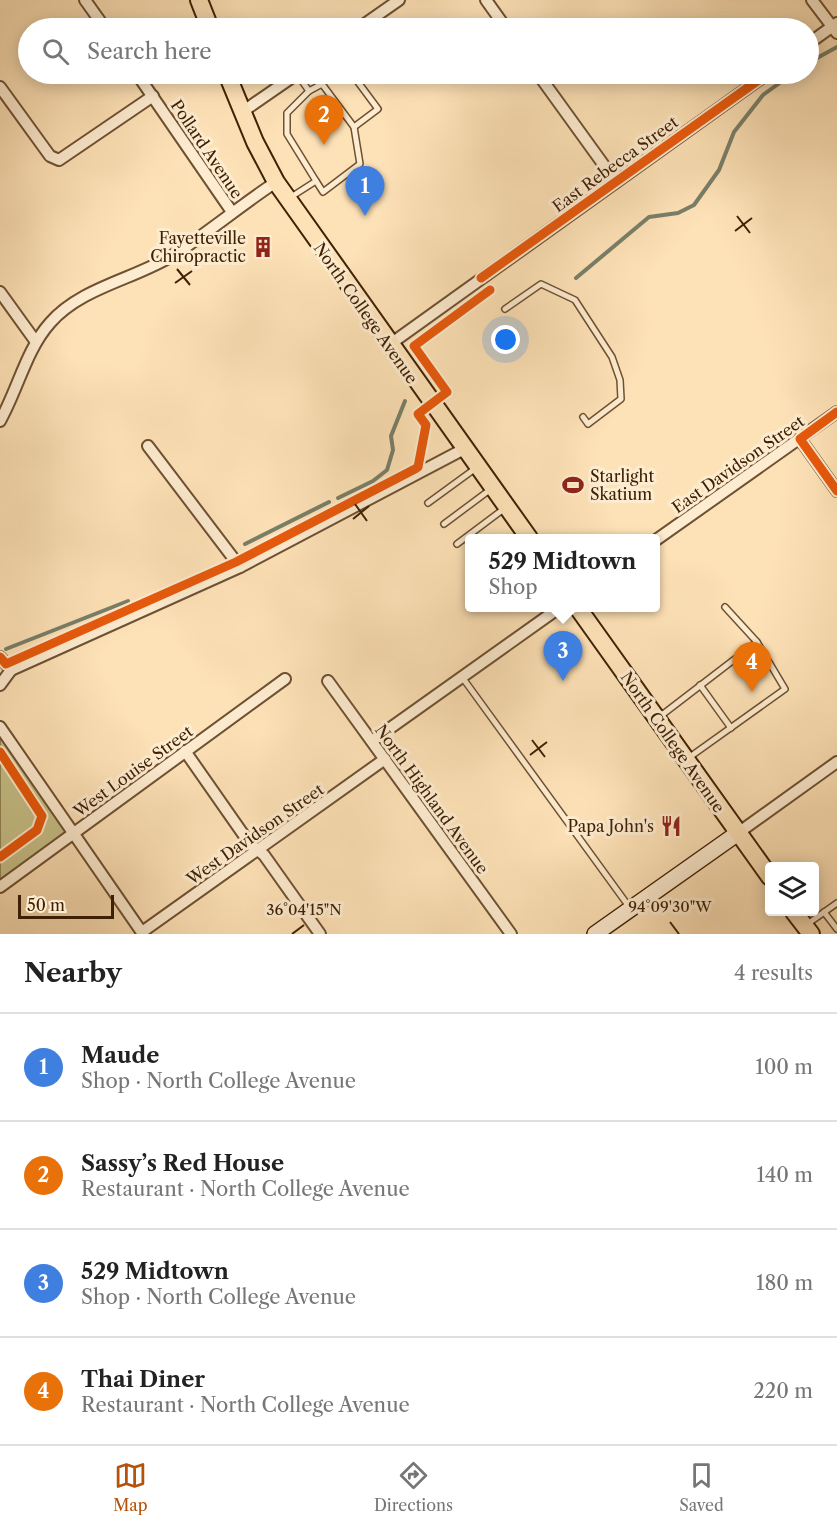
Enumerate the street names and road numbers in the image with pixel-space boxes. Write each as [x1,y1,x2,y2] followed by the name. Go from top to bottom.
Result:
[167,96,247,202] street label: Pollard Avenue
[548,112,682,216] street label: East Rebecca Street
[310,239,422,387] street label: North College Avenue
[668,411,808,517] street label: East Davidson Street
[617,668,729,816] street label: North College Avenue
[371,720,493,878] street label: North Highland Avenue
[69,721,197,822] street label: West Louise Street
[182,779,328,889] street label: West Davidson Street

